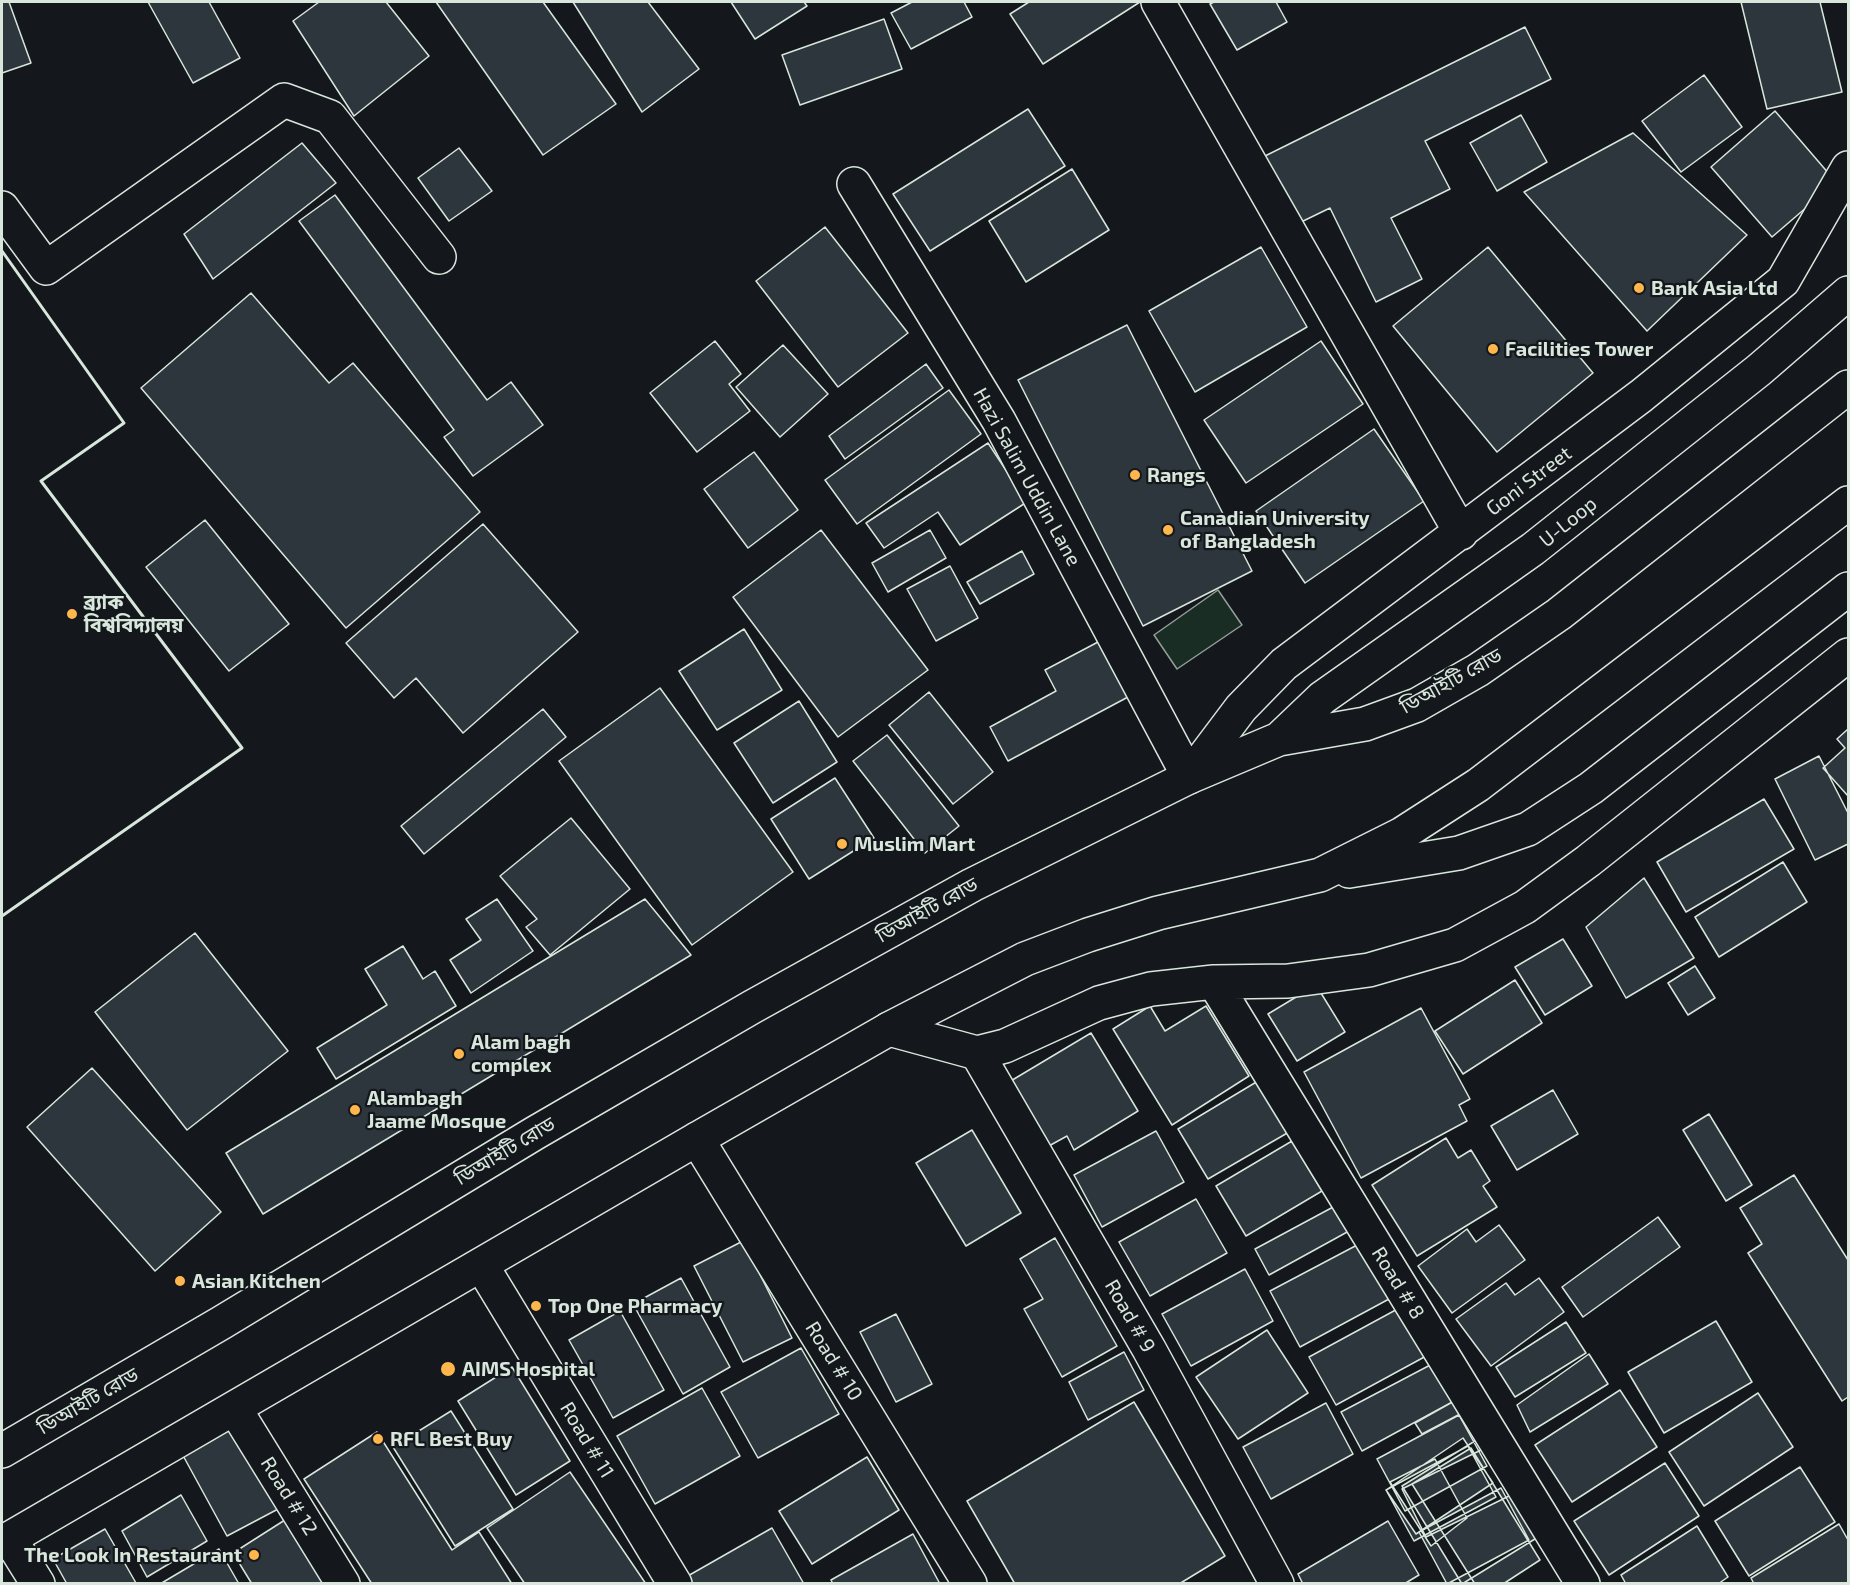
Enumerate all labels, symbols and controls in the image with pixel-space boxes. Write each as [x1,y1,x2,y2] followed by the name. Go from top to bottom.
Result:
[1651,276,1778,300] place label: Bank Asia Ltd
[1632,281,1646,295] marker: Bank Asia Ltd
[1505,337,1653,361] place label: Facilities Tower
[1486,342,1500,356] marker: Facilities Tower
[968,384,1086,570] street label: Hazi Salim Uddin Lane
[1482,441,1576,521] street label: Goni Street
[1147,463,1206,487] place label: Rangs
[1128,468,1142,482] marker: Rangs
[1534,492,1602,552] street label: U-Loop
[1180,506,1370,553] place label: Canadian University of Bangladesh
[1161,523,1175,537] marker: Canadian University of Bangladesh
[84,590,183,637] place label: ব্র্যাক বিশ্ববিদ্যালয়
[65,607,79,621] marker: ব্র্যাক বিশ্ববিদ্যালয়
[1396,643,1506,719] street label: ডিআইটি রোড
[854,832,975,856] place label: Muslim Mart
[835,837,849,851] marker: Muslim Mart
[872,872,982,948] street label: ডিআইটি রোড
[471,1030,571,1077] place label: Alam bagh complex
[452,1047,466,1061] marker: Alam bagh complex
[367,1086,506,1133] place label: Alambagh Jaame Mosque
[348,1103,362,1117] marker: Alambagh Jaame Mosque
[450,1112,560,1190] street label: ডিআইটি রোড
[1366,1242,1430,1324] street label: Road # 8
[192,1269,321,1293] place label: Asian Kitchen
[173,1274,187,1288] marker: Asian Kitchen
[1100,1275,1160,1357] street label: Road # 9
[548,1294,722,1318] place label: Top One Pharmacy
[529,1299,543,1313] marker: Top One Pharmacy
[800,1317,868,1405] street label: Road # 10
[462,1357,595,1381] place label: AIMS Hospital
[439,1360,457,1378] marker: AIMS Hospital
[33,1362,143,1440] street label: ডিআইটি রোড
[555,1398,619,1482] street label: Road # 11
[390,1427,512,1451] place label: RFL Best Buy
[371,1432,385,1446] marker: RFL Best Buy
[256,1452,322,1540] street label: Road # 12
[24,1543,242,1567] place label: The Look In Restaurant
[247,1548,261,1562] marker: The Look In Restaurant

